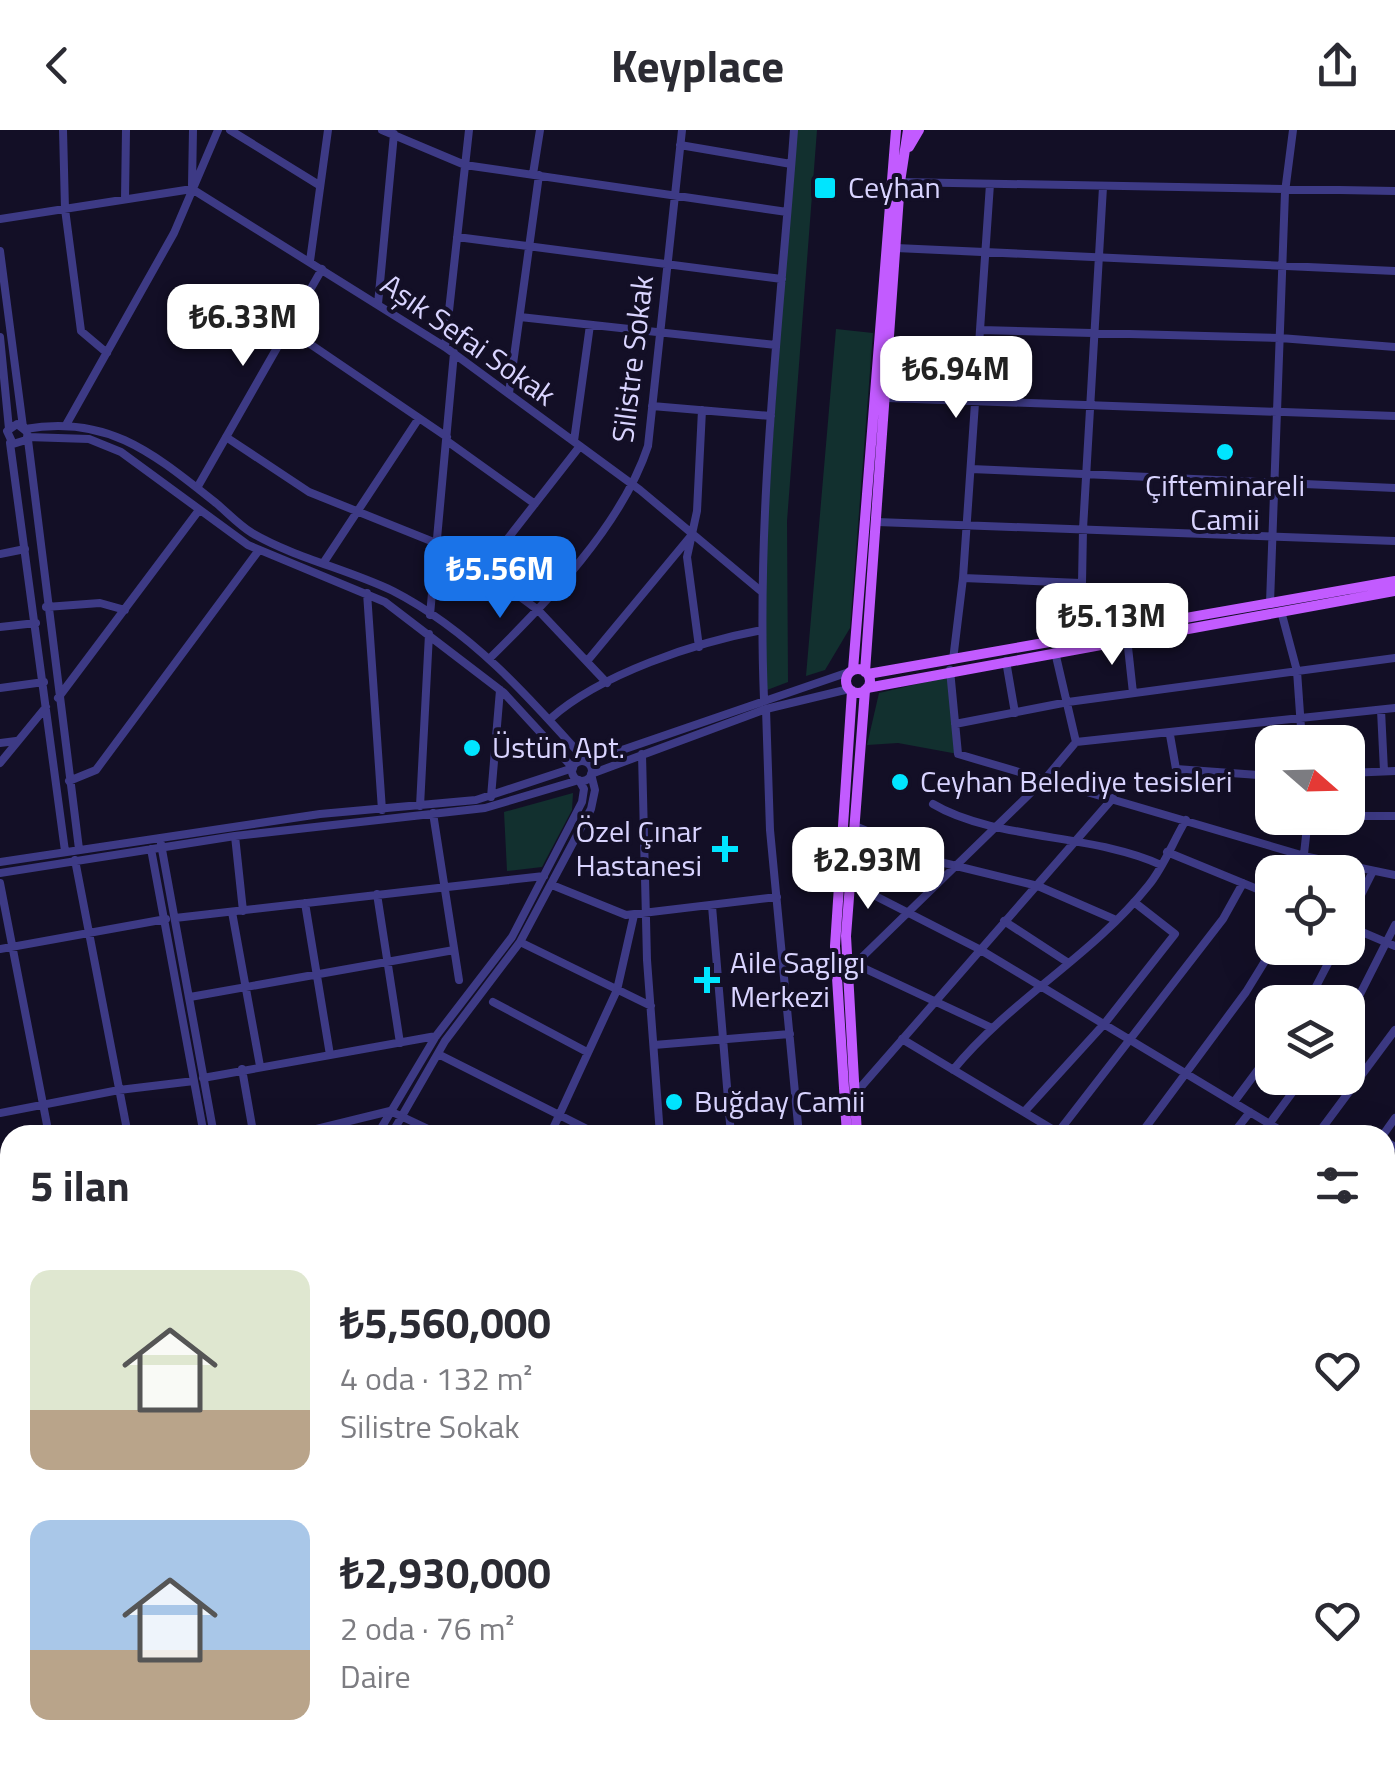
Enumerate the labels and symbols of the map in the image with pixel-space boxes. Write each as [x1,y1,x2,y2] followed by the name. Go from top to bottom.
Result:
[848,164,941,210] place label: Ceyhan
[812,175,838,201] marker: Ceyhan
[372,262,566,417] street label: Aşık Sefai Sokak
[599,272,665,445] street label: Silistre Sokak
[162,284,324,369] pin: ₺6.33M
[875,336,1037,421] pin: ₺6.94M
[1214,441,1236,463] marker: Çifteminareli Camii
[1145,462,1305,542] place label: Çifteminareli Camii
[419,536,581,621] pin: ₺5.56M
[1031,583,1193,668] pin: ₺5.13M
[492,724,625,770] place label: Üstün Apt.
[1255,725,1365,835] north arrow
[461,737,483,759] marker: Üstün Apt.
[920,758,1233,804] place label: Ceyhan Belediye tesisleri
[889,771,911,793] marker: Ceyhan Belediye tesisleri
[575,808,702,888] place label: Özel Çınar Hastanesi
[787,827,949,912] pin: ₺2.93M
[712,836,738,862] marker: Özel Çınar Hastanesi
[730,939,865,1019] place label: Aile Saglıgı Merkezi
[694,967,720,993] marker: Aile Saglıgı Merkezi
[694,1078,865,1124] place label: Buğday Camii
[663,1091,685,1113] marker: Buğday Camii

